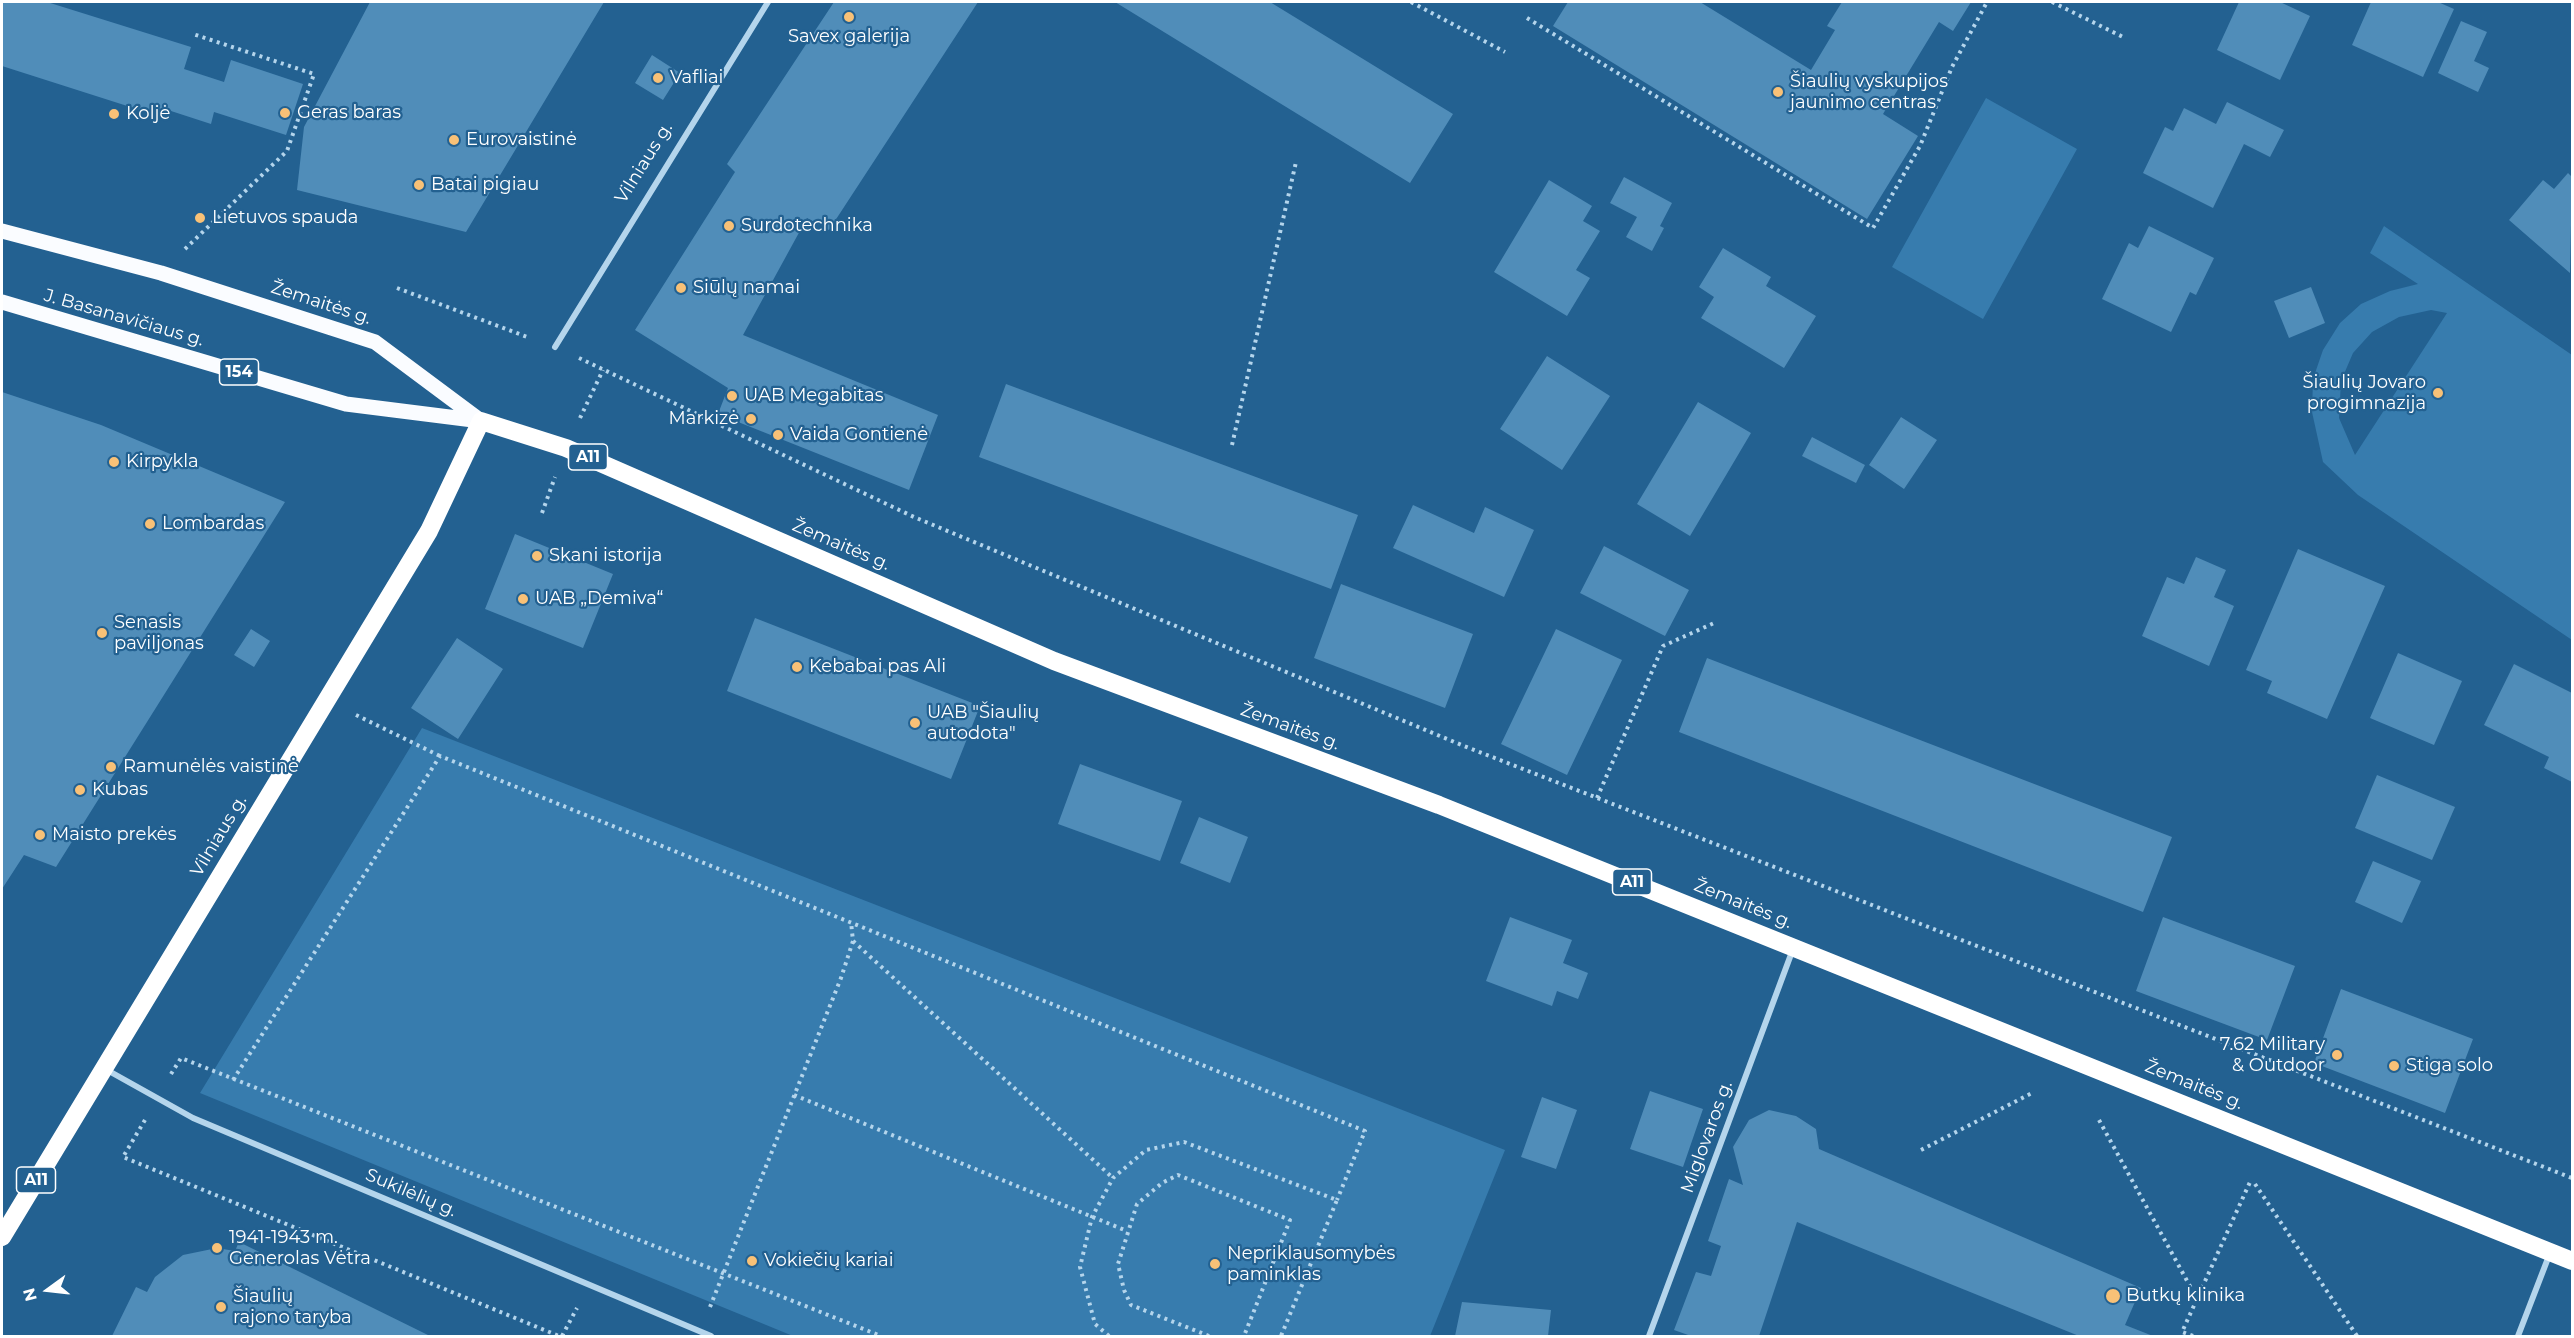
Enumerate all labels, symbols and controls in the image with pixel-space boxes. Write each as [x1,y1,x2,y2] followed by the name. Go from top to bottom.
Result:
[842,10,856,24] marker: Savex galerija
[788,26,910,48] place label: Savex galerija
[670,67,723,89] place label: Vafliai
[651,71,665,85] marker: Vafliai
[1790,71,1948,113] place label: Šiaulių vyskupijos jaunimo centras
[1771,85,1785,99] marker: Šiaulių vyskupijos jaunimo centras
[297,102,401,124] place label: Geras baras
[126,103,170,125] place label: Koljė
[278,106,292,120] marker: Geras baras
[107,107,121,121] marker: Koljė
[611,119,677,207] street label: Vilniaus g.
[466,129,577,151] place label: Eurovaistinė
[447,133,461,147] marker: Eurovaistinė
[431,174,539,196] place label: Batai pigiau
[412,178,426,192] marker: Batai pigiau
[212,207,358,229] place label: Lietuvos spauda
[193,211,207,225] marker: Lietuvos spauda
[741,215,873,237] place label: Surdotechnika
[722,219,736,233] marker: Surdotechnika
[268,277,374,329] street label: Žemaitės g.
[693,277,800,299] place label: Siūlų namai
[674,281,688,295] marker: Siūlų namai
[42,285,206,351] street label: J. Basanavičiaus g.
[220,359,258,385] road number: 154
[2303,372,2426,415] place label: Šiaulių Jovaro progimnazija
[744,385,883,407] place label: UAB Megabitas
[2431,386,2445,400] marker: Šiaulių Jovaro progimnazija
[725,389,739,403] marker: UAB Megabitas
[669,408,739,430] place label: Markizė
[744,412,758,426] marker: Markizė
[790,424,928,446] place label: Vaida Gontienė
[771,428,785,442] marker: Vaida Gontienė
[568,444,608,470] road number: A11
[126,451,199,473] place label: Kirpykla
[107,455,121,469] marker: Kirpykla
[162,513,264,535] place label: Lombardas
[789,515,893,575] street label: Žemaitės g.
[143,517,157,531] marker: Lombardas
[549,545,662,567] place label: Skani istorija
[530,549,544,563] marker: Skani istorija
[535,588,663,610] place label: UAB „Demiva“
[516,592,530,606] marker: UAB „Demiva“
[114,612,204,654] place label: Senasis paviljonas
[95,626,109,640] marker: Senasis paviljonas
[809,656,946,678] place label: Kebabai pas Ali
[790,660,804,674] marker: Kebabai pas Ali
[1237,699,1343,755] street label: Žemaitės g.
[927,702,1039,744] place label: UAB "Šiaulių autodota"
[908,716,922,730] marker: UAB "Šiaulių autodota"
[123,756,299,778] place label: Ramunėlės vaistinė
[104,760,118,774] marker: Ramunėlės vaistinė
[92,779,148,801] place label: Kubas
[73,783,87,797] marker: Kubas
[186,791,252,881] street label: Vilniaus g.
[52,824,177,846] place label: Maisto prekės
[33,828,47,842] marker: Maisto prekės
[1612,869,1652,895] road number: A11
[1691,874,1795,934] street label: Žemaitės g.
[2220,1034,2325,1076] place label: 7.62 Military & Outdoor
[2330,1048,2344,1062] marker: 7.62 Military & Outdoor
[2142,1055,2246,1115] street label: Žemaitės g.
[2406,1055,2493,1077] place label: Stiga solo
[2387,1059,2401,1073] marker: Stiga solo
[1677,1078,1737,1196] street label: Miglovaros g.
[362,1164,460,1222] street label: Sukilėlių g.
[16,1167,56,1193] road number: A11
[229,1227,371,1270] place label: 1941-1943 m. Generolas Vėtra
[210,1241,224,1255] marker: 1941-1943 m. Generolas Vėtra
[1227,1243,1395,1286] place label: Nepriklausomybės paminklas
[764,1250,894,1272] place label: Vokiečių kariai
[745,1254,759,1268] marker: Vokiečių kariai
[1208,1257,1222,1271] marker: Nepriklausomybės paminklas
[18,1260,78,1320] north arrow
[2126,1285,2245,1307] place label: Butkų klinika
[19,1286,41,1303] text: N
[233,1286,352,1328] place label: Šiaulių rajono taryba
[2104,1287,2122,1305] marker: Butkų klinika
[214,1300,228,1314] marker: Šiaulių rajono taryba

